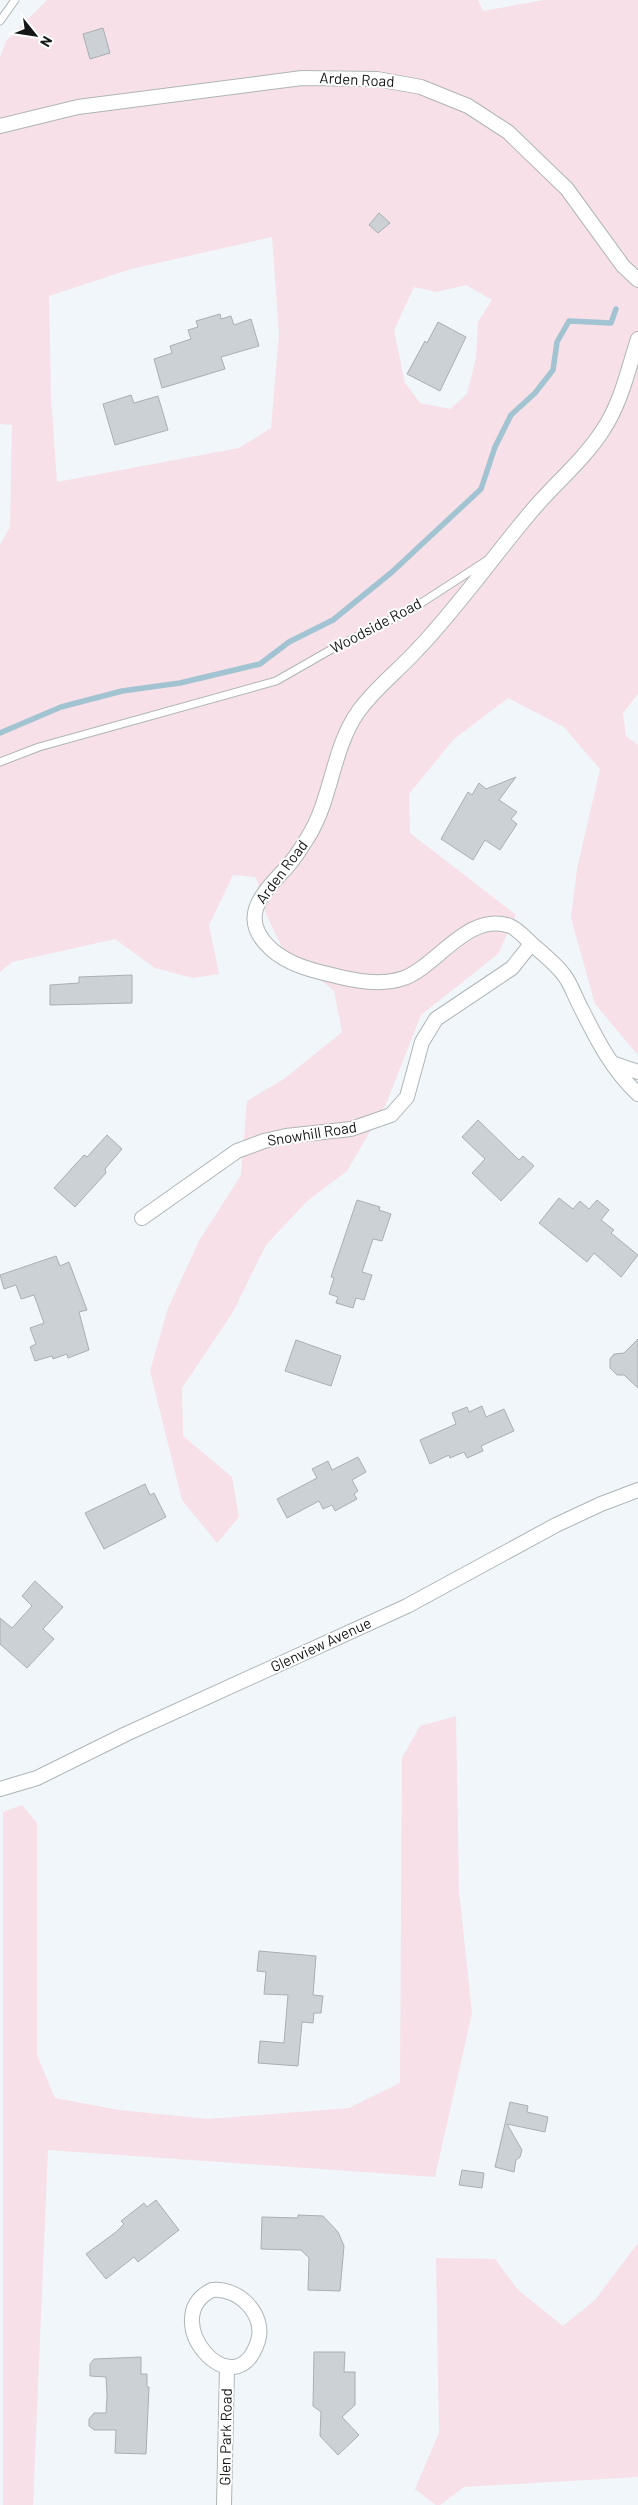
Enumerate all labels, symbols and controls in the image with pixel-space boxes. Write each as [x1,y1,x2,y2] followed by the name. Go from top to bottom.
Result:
[10,10,60,60] north arrow
[37,33,56,50] text: N
[319,68,395,90] street label: Arden Road
[327,594,424,657] street label: Woodside Road
[251,836,311,907] street label: Arden Road
[266,1117,358,1149] street label: Snowhill Road
[267,1613,374,1675] street label: Glenview Avenue
[215,2388,235,2486] street label: Glen Park Road

